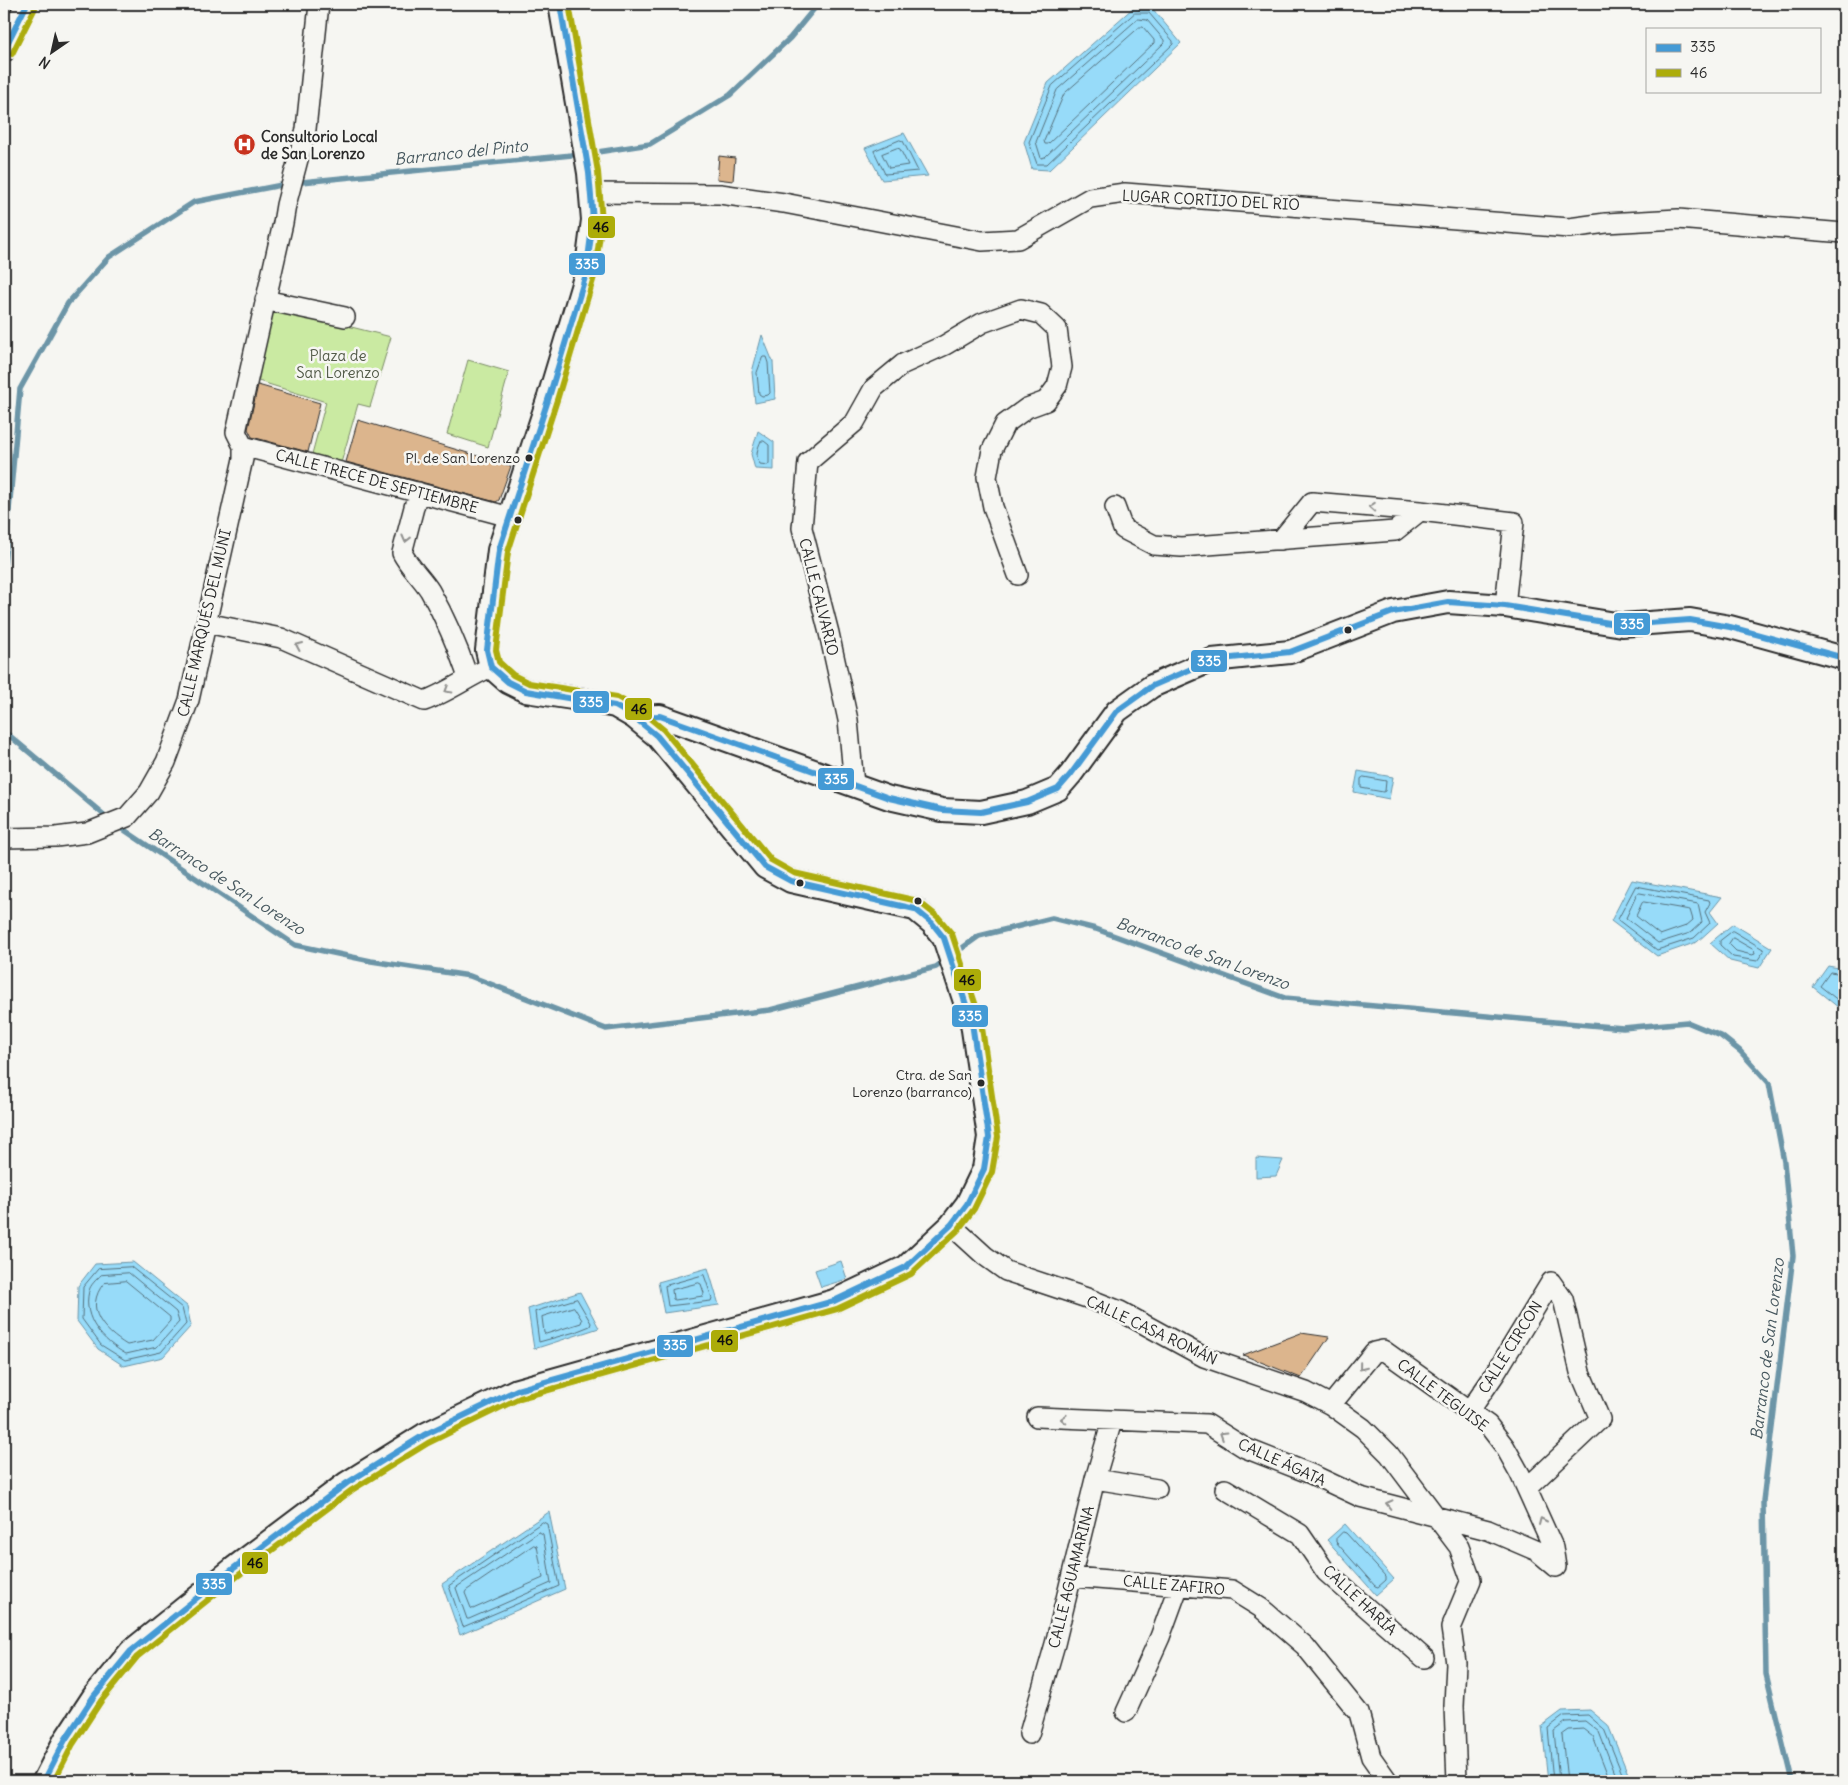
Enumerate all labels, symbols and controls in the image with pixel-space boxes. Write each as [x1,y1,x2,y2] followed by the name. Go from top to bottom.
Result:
[28,28,78,78] north arrow
[1646,28,1820,92] legend
[1690,37,1716,56] text: 335
[36,53,54,73] text: N
[1690,63,1707,82] text: 46
[261,127,378,163] place label: Consultorio Local de San Lorenzo
[233,133,257,157] hospital icon: Consultorio Local de San Lorenzo
[393,135,530,169] water label: Barranco del Pinto
[1122,186,1300,214] street label: LUGAR CORTIJO DEL RIO
[587,215,616,239] line badge: 46
[593,218,609,236] text: 46
[568,252,606,276] line badge: 335
[575,255,599,273] text: 335
[296,346,380,382] park label: Plaza de San Lorenzo
[274,445,481,517] street label: CALLE TRECE DE SEPTIEMBRE
[405,449,520,467] place label: Pl. de San Lorenzo
[524,453,534,463] marker: Pl. de San Lorenzo
[1367,501,1375,512] one-way arrow
[513,515,523,525] unlabelled marker
[173,527,235,719] street label: CALLE MARQUÉS DEL MUNI
[401,535,412,544] one-way arrow
[795,536,843,658] street label: CALLE CALVARIO
[1613,612,1651,636] line badge: 335
[1620,615,1644,633] text: 335
[1343,625,1353,635] unlabelled marker
[295,642,304,653] one-way arrow
[1190,649,1228,673] line badge: 335
[1197,652,1221,670] text: 335
[444,683,453,693] one-way arrow
[572,690,610,714] line badge: 335
[579,693,603,711] text: 335
[624,697,653,721] line badge: 46
[631,700,647,718] text: 46
[817,767,855,791] line badge: 335
[824,770,848,788] text: 335
[145,823,310,940] water label: Barranco de San Lorenzo
[795,878,805,888] unlabelled marker
[913,896,923,906] unlabelled marker
[1114,912,1293,994] water label: Barranco de San Lorenzo
[953,968,982,992] line badge: 46
[959,971,975,989] text: 46
[951,1004,989,1028] line badge: 335
[958,1007,982,1025] text: 335
[852,1066,972,1101] place label: Ctra. de San Lorenzo (barranco)
[976,1078,986,1088] marker: Ctra. de San Lorenzo (barranco)
[1746,1256,1788,1441] water label: Barranco de San Lorenzo
[1083,1291,1221,1369] street label: CALLE CASA ROMÁN
[1474,1297,1546,1397] street label: CALLE CIRCON
[710,1329,739,1353] line badge: 46
[717,1331,733,1349] text: 46
[656,1334,694,1358] line badge: 335
[663,1336,687,1354] text: 335
[1394,1354,1493,1436] street label: CALLE TEGUISE
[1359,1361,1367,1370] one-way arrow
[1060,1413,1068,1424] one-way arrow
[1220,1431,1229,1441] one-way arrow
[1235,1434,1329,1490] street label: CALLE ÁGATA
[1384,1499,1393,1510] one-way arrow
[1044,1503,1098,1650] street label: CALLE AGUAMARINA
[1537,1517,1548,1526] one-way arrow
[241,1551,269,1575] line badge: 46
[247,1554,263,1572] text: 46
[1319,1561,1401,1639] street label: CALLE HARÍA
[1122,1571,1226,1599] street label: CALLE ZAFIRO
[195,1572,233,1596] line badge: 335
[202,1575,226,1593] text: 335

